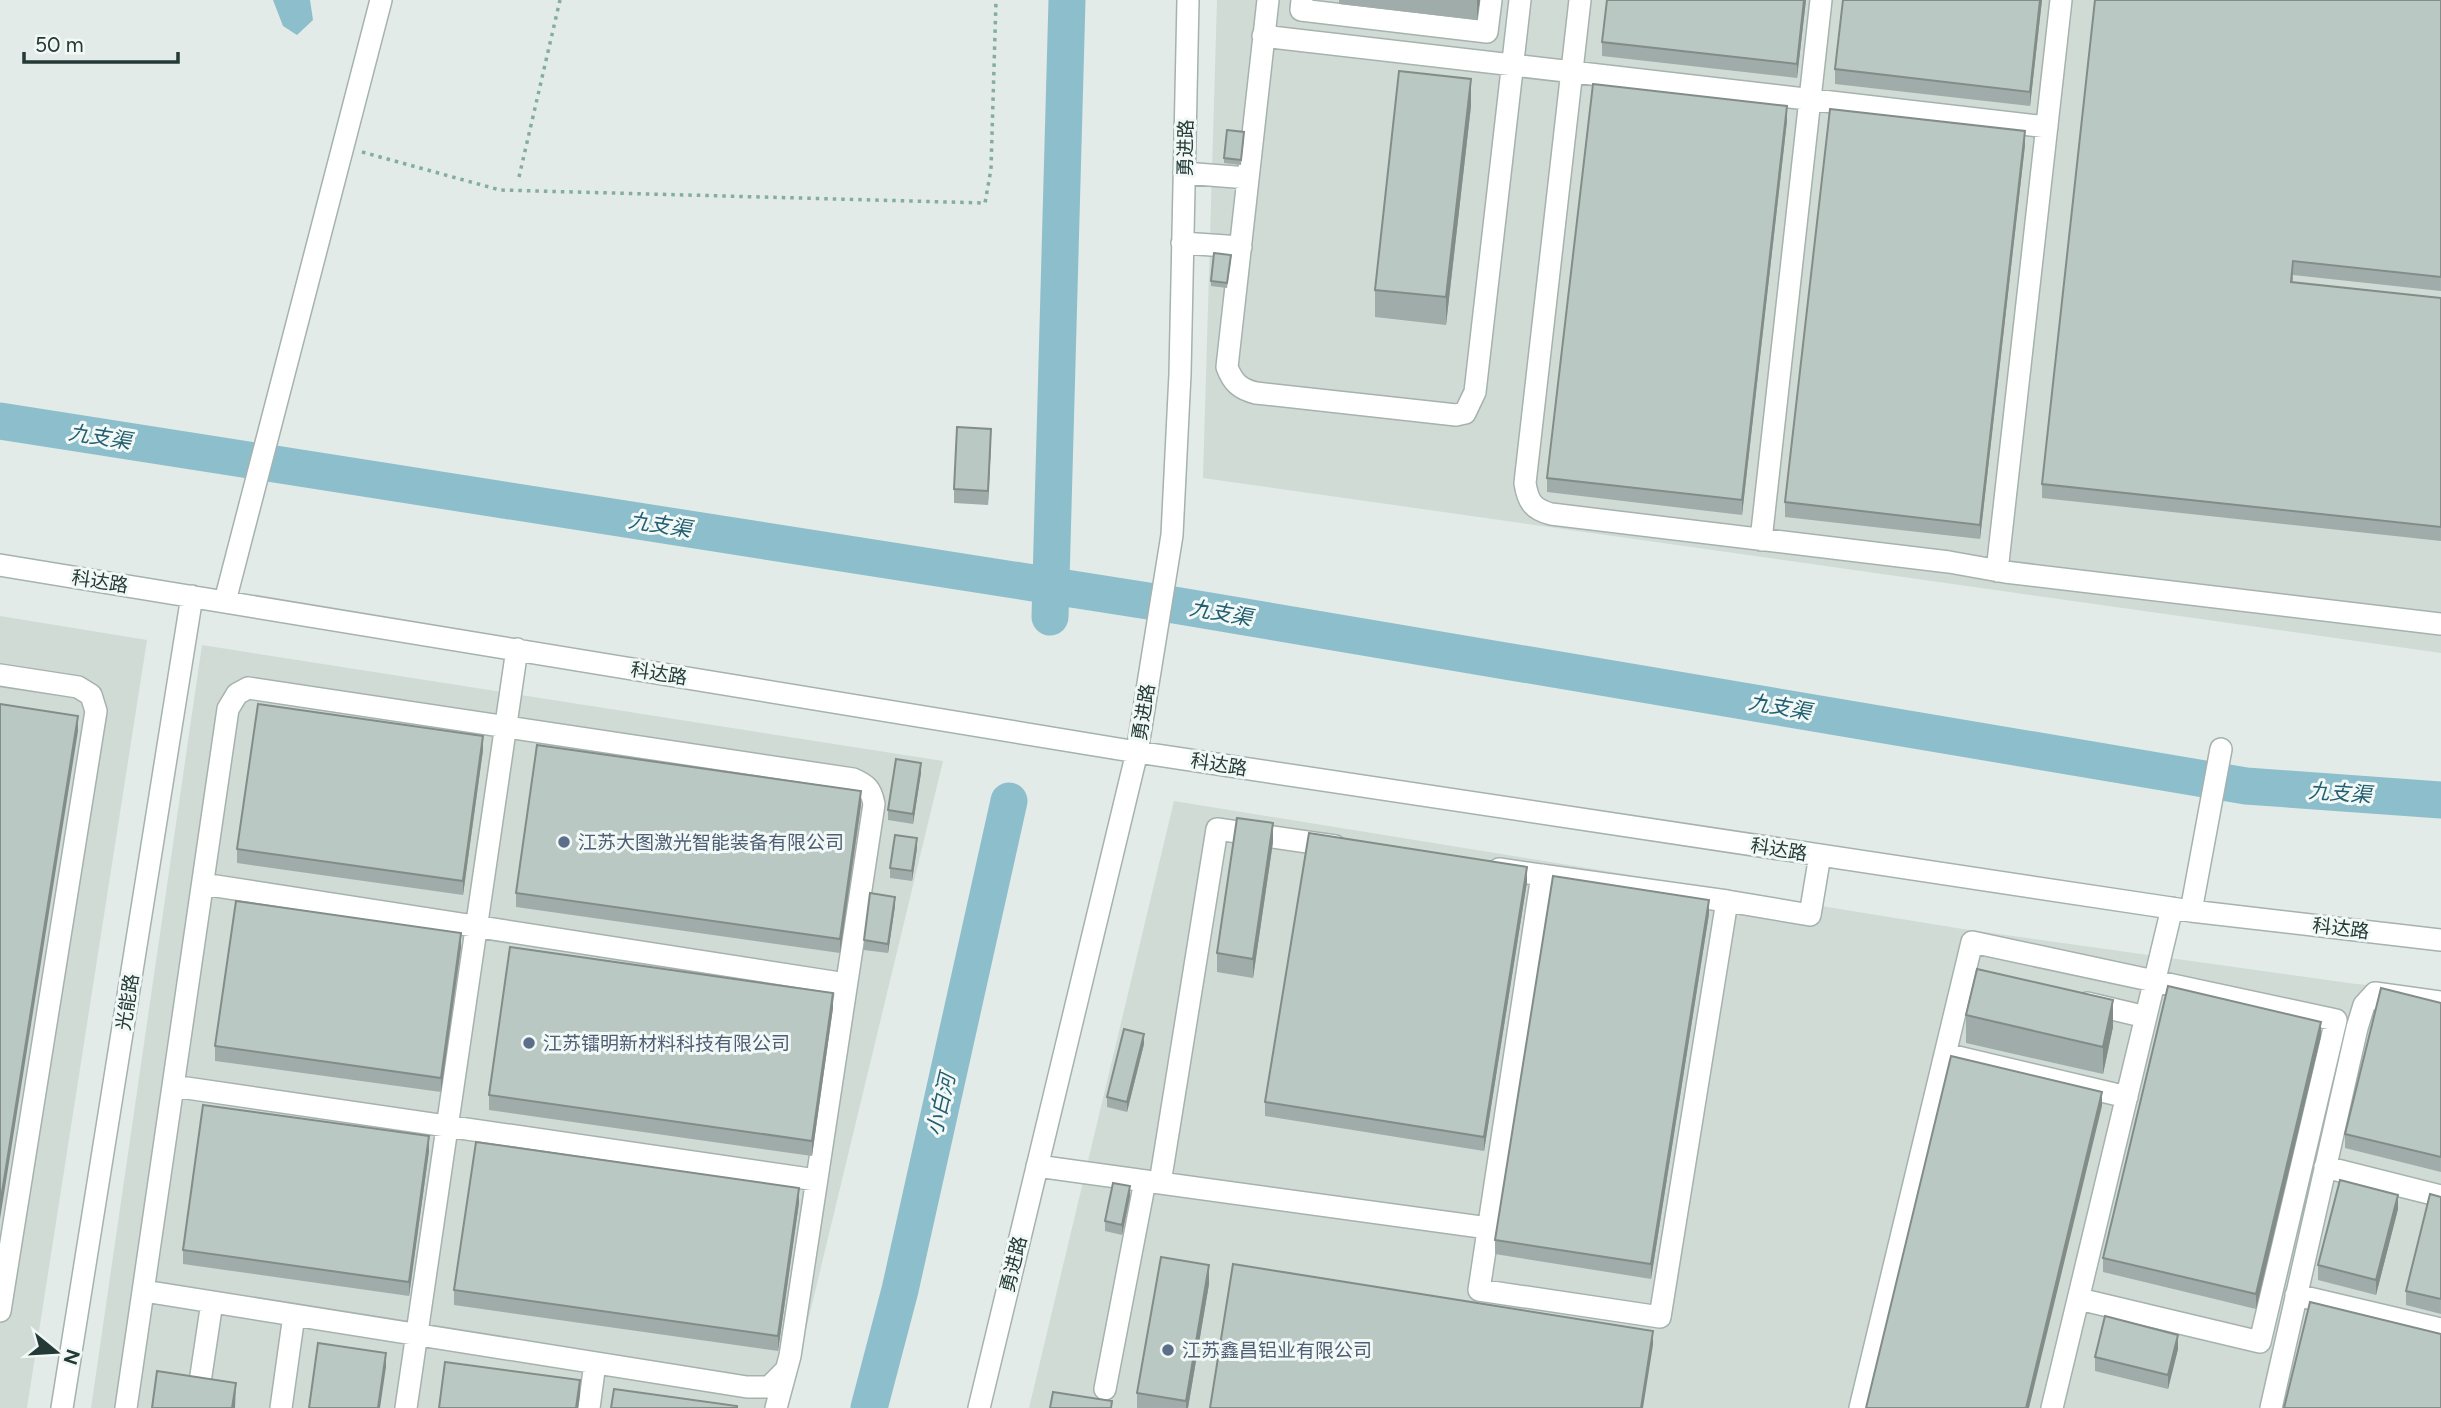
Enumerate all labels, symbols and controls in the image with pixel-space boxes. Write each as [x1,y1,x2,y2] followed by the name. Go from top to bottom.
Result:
[24,21,178,65] scale bar
[35,32,84,57] text: 50 m
[1174,119,1197,177] street label: 勇进路
[67,419,136,454] water label: 九支渠
[627,507,696,542] water label: 九支渠
[70,566,130,597] street label: 科达路
[1188,595,1257,631] water label: 九支渠
[629,658,689,689] street label: 科达路
[1128,682,1159,742] street label: 勇进路
[1747,689,1816,725] water label: 九支渠
[1189,749,1249,780] street label: 科达路
[2308,778,2375,807] water label: 九支渠
[578,831,844,854] place label: 江苏大图激光智能装备有限公司
[556,834,572,850] marker: 江苏大图激光智能装备有限公司
[1749,834,1809,865] street label: 科达路
[2311,914,2371,943] street label: 科达路
[112,972,143,1032] street label: 光能路
[543,1032,790,1055] place label: 江苏镭明新材料科技有限公司
[521,1035,537,1051] marker: 江苏镭明新材料科技有限公司
[921,1067,961,1138] water label: 小白河
[995,1234,1032,1295] street label: 勇进路
[21,1317,91,1387] north arrow
[1182,1339,1372,1362] place label: 江苏鑫昌铝业有限公司
[1160,1342,1176,1358] marker: 江苏鑫昌铝业有限公司
[58,1347,85,1368] text: N

